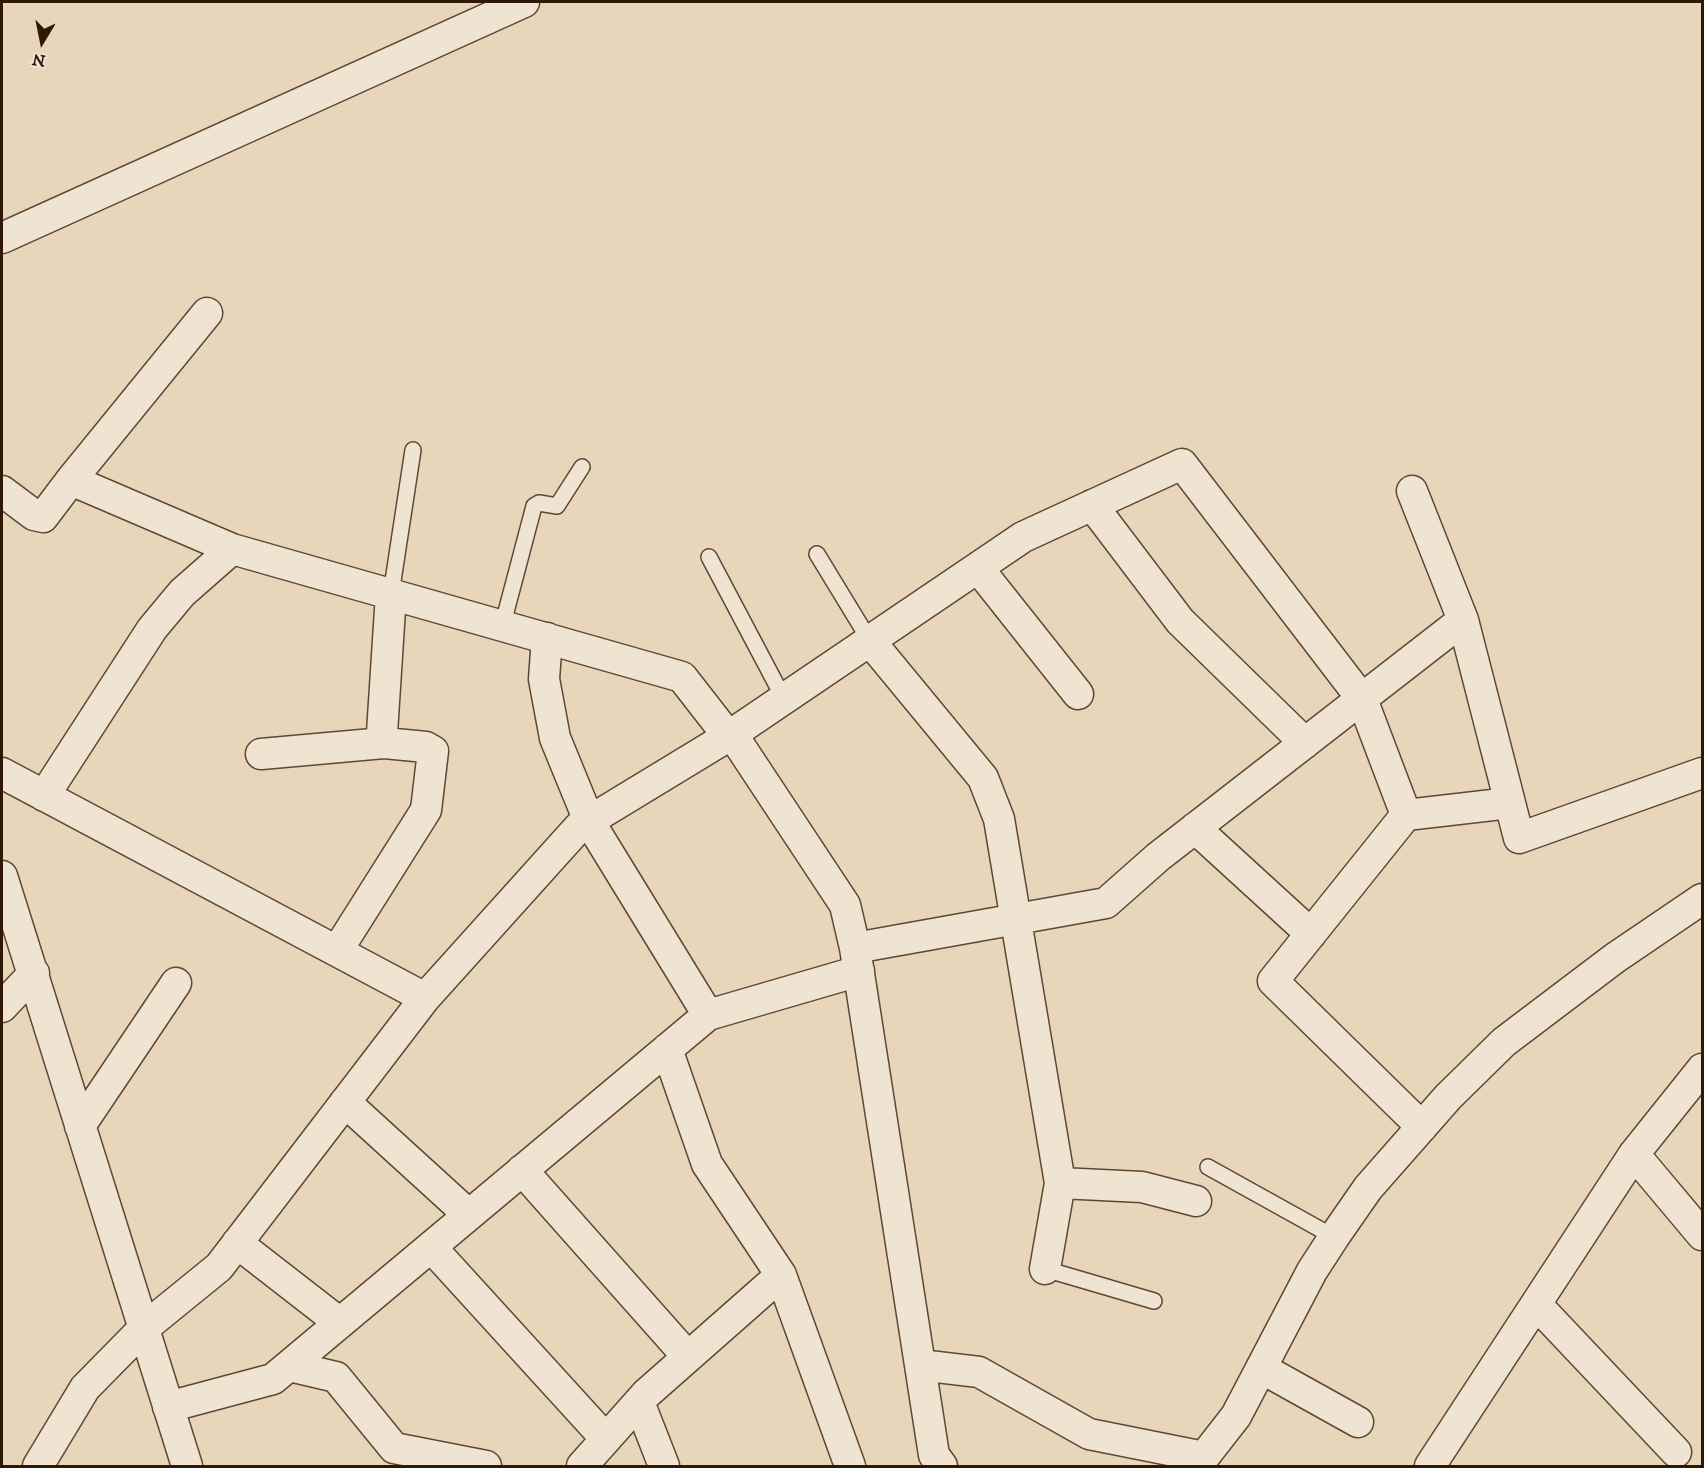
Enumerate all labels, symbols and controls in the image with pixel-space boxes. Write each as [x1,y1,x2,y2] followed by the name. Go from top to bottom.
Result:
[12,12,72,72] north arrow
[31,49,47,71] text: N

